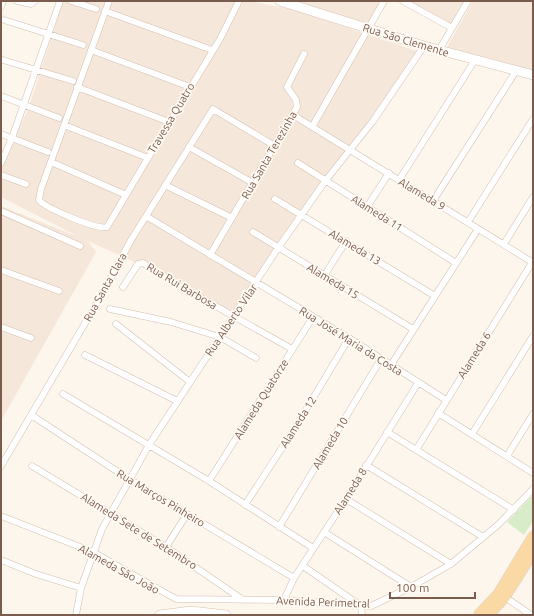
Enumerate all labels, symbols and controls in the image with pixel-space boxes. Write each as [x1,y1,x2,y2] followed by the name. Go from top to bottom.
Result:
[361,21,451,59] street label: Rua São Clemente
[145,81,197,155] street label: Travessa Quatro
[239,109,299,201] street label: Rua Santa Terezinha
[397,175,447,213] street label: Alameda 9
[349,192,405,234] street label: Alameda 11
[327,227,383,267] street label: Alameda 13
[81,251,129,323] street label: Rua Santa Clara
[145,260,219,312] street label: Rua Rui Barbosa
[305,261,361,301] street label: Alameda 15
[203,281,260,358] street label: Rua Alberto Vilar
[297,304,405,378] street label: Rua José Maria da Costa
[455,330,493,380] street label: Alameda 6
[231,357,291,441] street label: Alameda Quatorze
[277,394,319,450] street label: Alameda 12
[310,415,350,471] street label: Alameda 10
[331,466,369,516] street label: Alameda 8
[115,467,207,529] street label: Rua Marços Pinheiro
[79,490,199,572] street label: Alameda Sete de Setembro
[77,542,161,596] street label: Alameda São João
[390,574,475,600] scale bar
[396,581,429,594] text: 100 m
[276,594,370,610] street label: Avenida Perimetral

